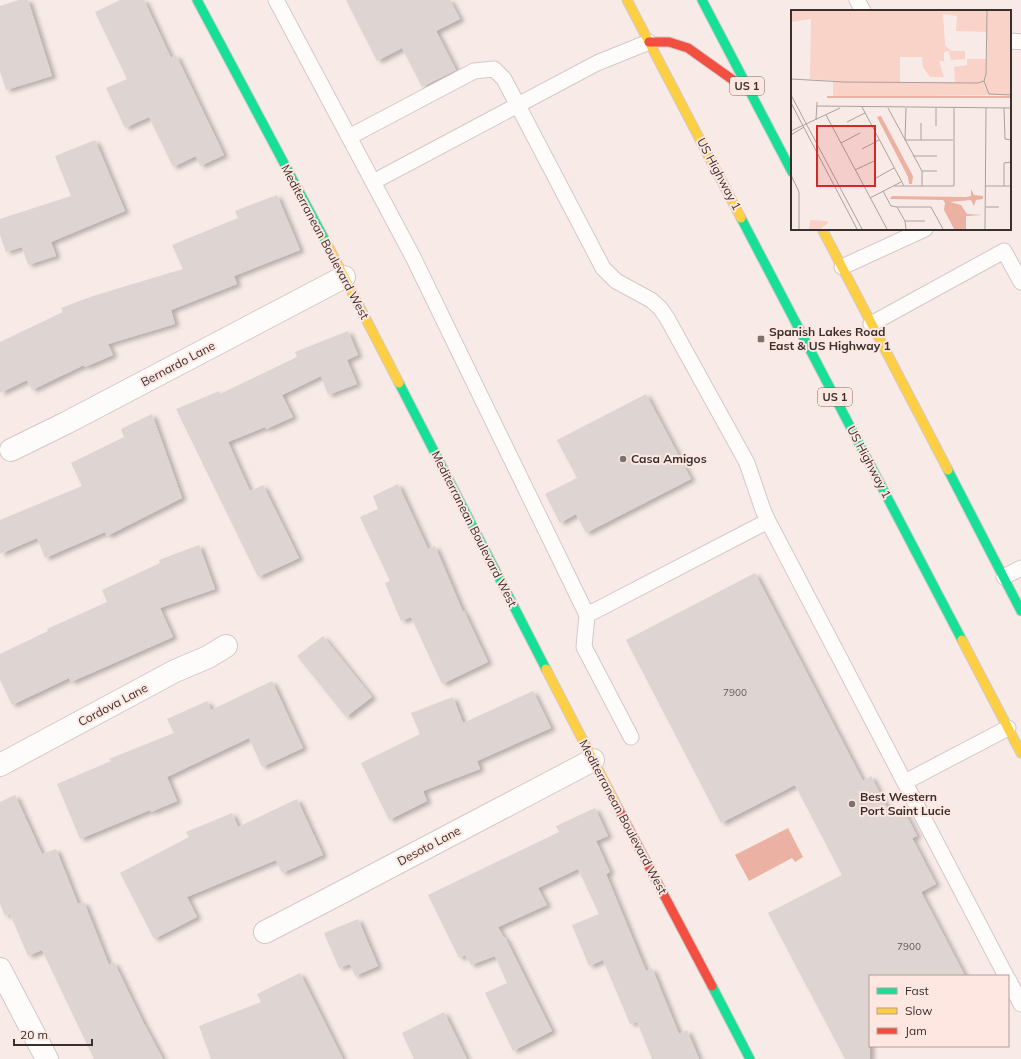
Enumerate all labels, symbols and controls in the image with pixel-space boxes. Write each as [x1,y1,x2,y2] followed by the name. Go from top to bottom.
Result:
[791,10,1011,230] inset map
[730,77,764,95] road number: US 1
[694,135,745,213] street label: US Highway 1
[278,162,373,322] street label: Mediterranean Boulevard West
[769,324,891,353] place label: Spanish Lakes Road East & US Highway 1
[756,334,766,344] marker: Spanish Lakes Road East & US Highway 1
[138,338,218,389] street label: Bernardo Lane
[818,388,852,406] road number: US 1
[844,423,895,501] street label: US Highway 1
[429,448,520,609] street label: Mediterranean Boulevard West
[631,451,707,466] place label: Casa Amigos
[618,454,628,464] marker: Casa Amigos
[75,680,150,729] street label: Cordova Lane
[723,686,747,699] house number: 7900
[576,737,671,897] street label: Mediterranean Boulevard West
[860,789,951,818] place label: Best Western Port Saint Lucie
[847,799,857,809] marker: Best Western Port Saint Lucie
[394,823,463,869] street label: Desoto Lane
[897,940,921,953] house number: 7900
[869,975,1009,1047] legend
[905,983,929,998] text: Fast
[905,1003,933,1018] text: Slow
[14,1021,92,1047] scale bar
[905,1023,927,1038] text: Jam
[20,1027,48,1042] text: 20 m

